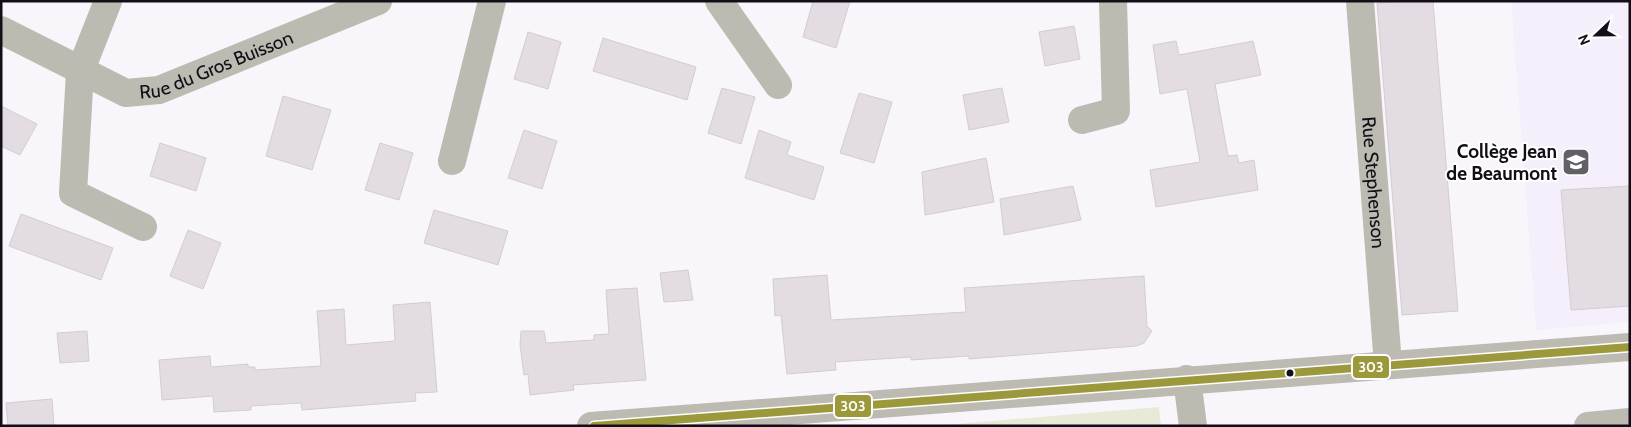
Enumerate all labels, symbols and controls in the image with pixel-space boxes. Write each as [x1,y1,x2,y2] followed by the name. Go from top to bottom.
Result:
[1571,10,1621,60] north arrow
[138,26,296,104] street label: Rue du Gros Buisson
[1574,32,1594,48] text: N
[1357,116,1390,249] street label: Rue Stephenson
[1446,140,1557,185] place label: Collège Jean de Beaumont
[1561,147,1591,177] school or university icon: Collège Jean de Beaumont
[1352,355,1390,379] line badge: 303
[1359,358,1383,376] text: 303
[1285,368,1295,378] unlabelled marker
[834,394,872,418] line badge: 303
[841,397,865,415] text: 303

